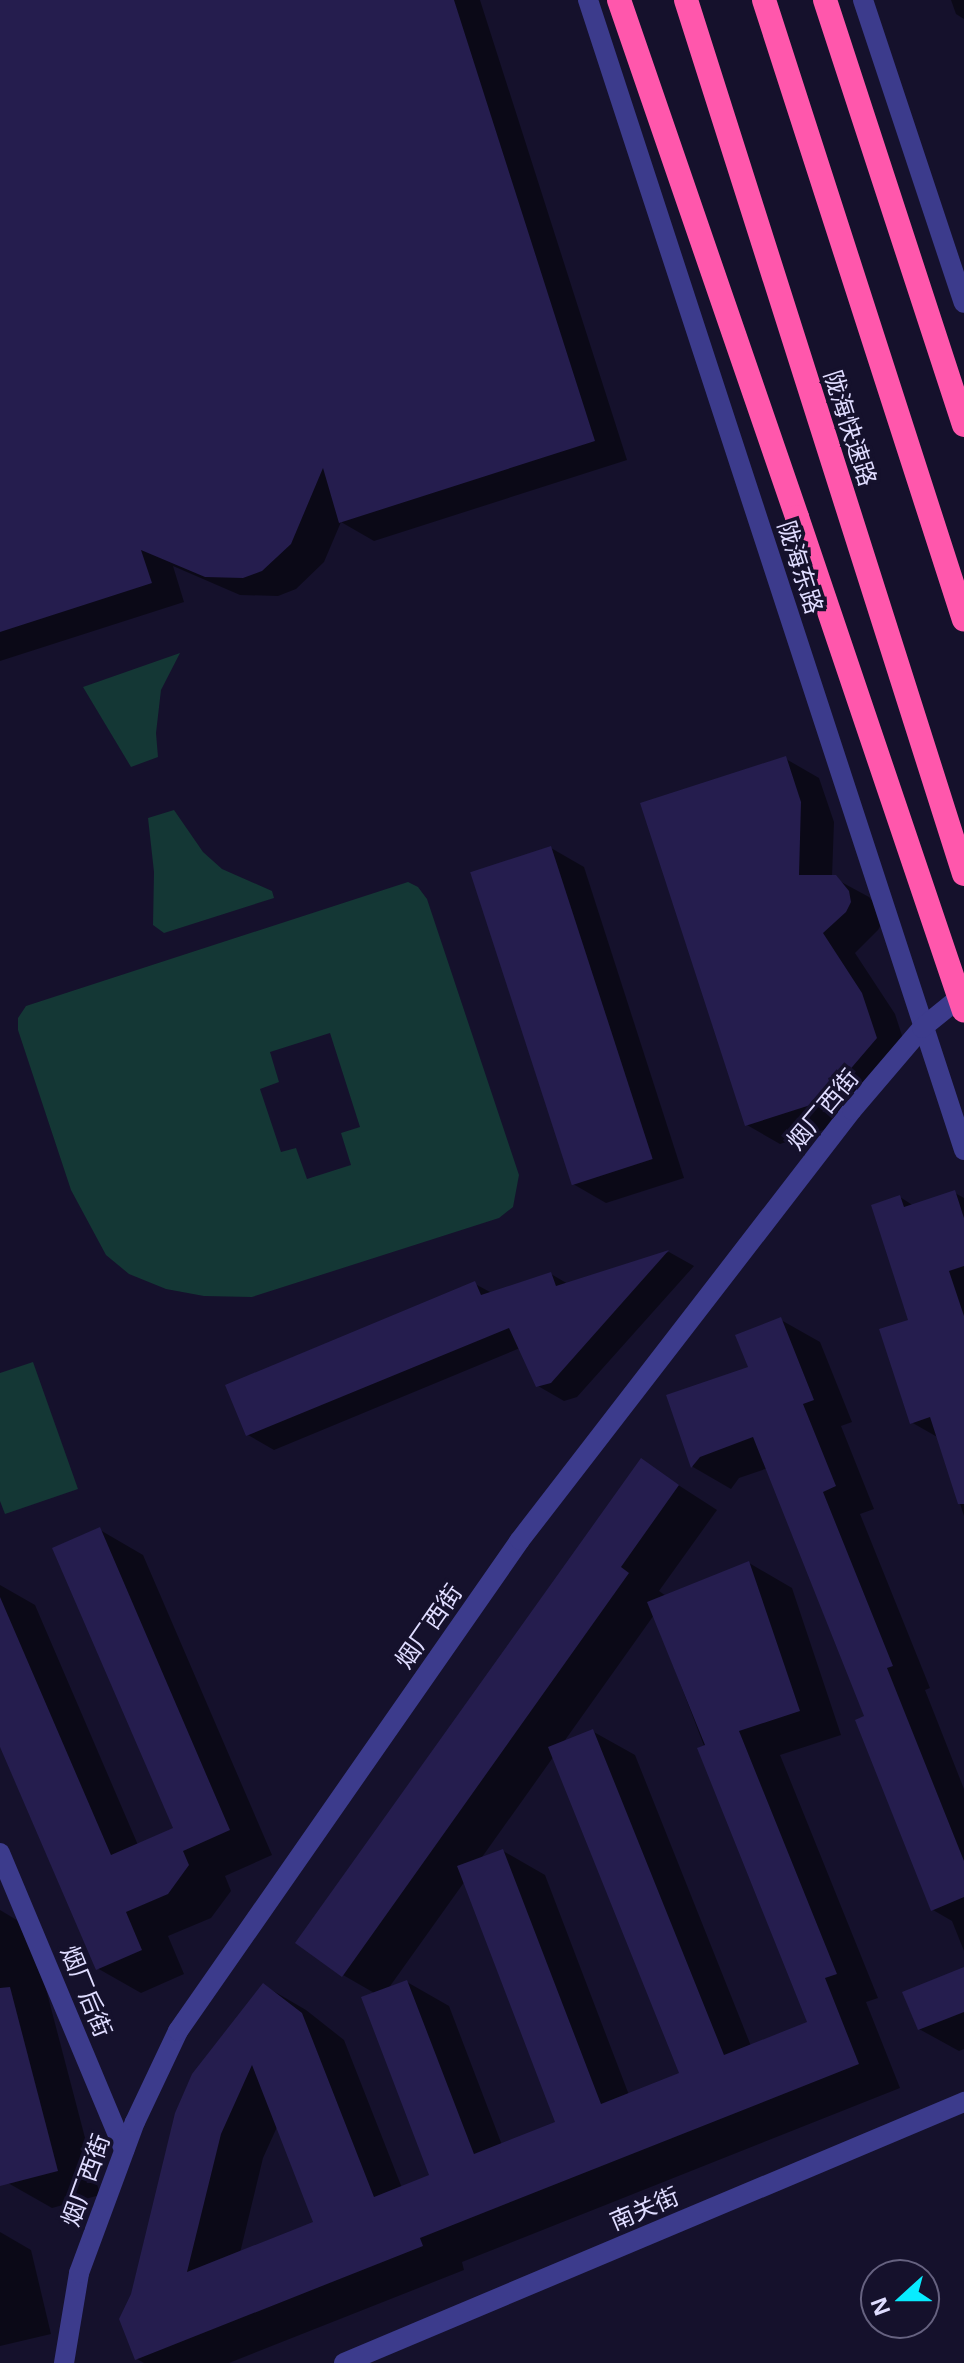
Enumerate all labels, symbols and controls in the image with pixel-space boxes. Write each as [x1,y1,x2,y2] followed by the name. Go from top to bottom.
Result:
[819,366,883,490] street label: 陇海快速路
[772,517,830,617] street label: 陇海东路
[780,1063,864,1155] street label: 烟厂西街
[389,1578,467,1674] street label: 烟厂西街
[56,1941,118,2041] street label: 烟厂后街
[55,2130,115,2230] street label: 烟厂西街
[605,2181,683,2235] street label: 南关街
[860,2259,940,2339] north arrow
[862,2293,897,2321] text: N

